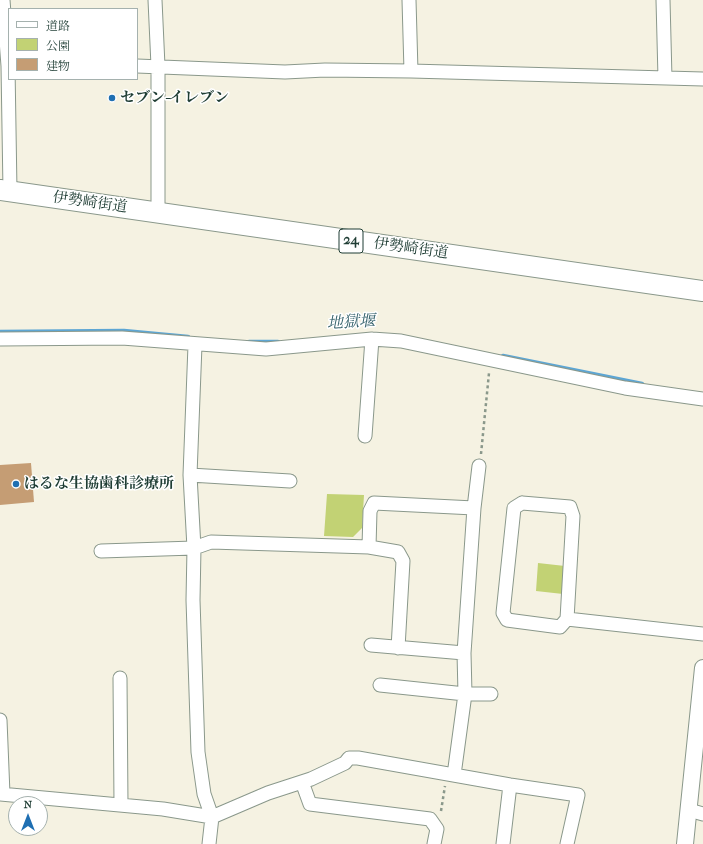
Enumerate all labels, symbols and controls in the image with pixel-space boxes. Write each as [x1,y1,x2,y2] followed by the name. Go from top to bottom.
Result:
[8,8,138,80] legend
[46,19,70,33] text: 道路
[46,39,70,53] text: 公園
[46,59,70,73] text: 建物
[120,89,229,107] place label: セブン-イレブン
[107,93,117,103] marker: セブン-イレブン
[52,189,128,217] street label: 伊勢崎街道
[339,229,363,253] road number: 24
[373,235,449,263] street label: 伊勢崎街道
[327,312,375,334] water label: 地獄堰
[24,475,174,493] place label: はるな生協歯科診療所
[11,479,21,489] marker: はるな生協歯科診療所
[8,796,48,836] north arrow
[24,798,32,811] text: N

